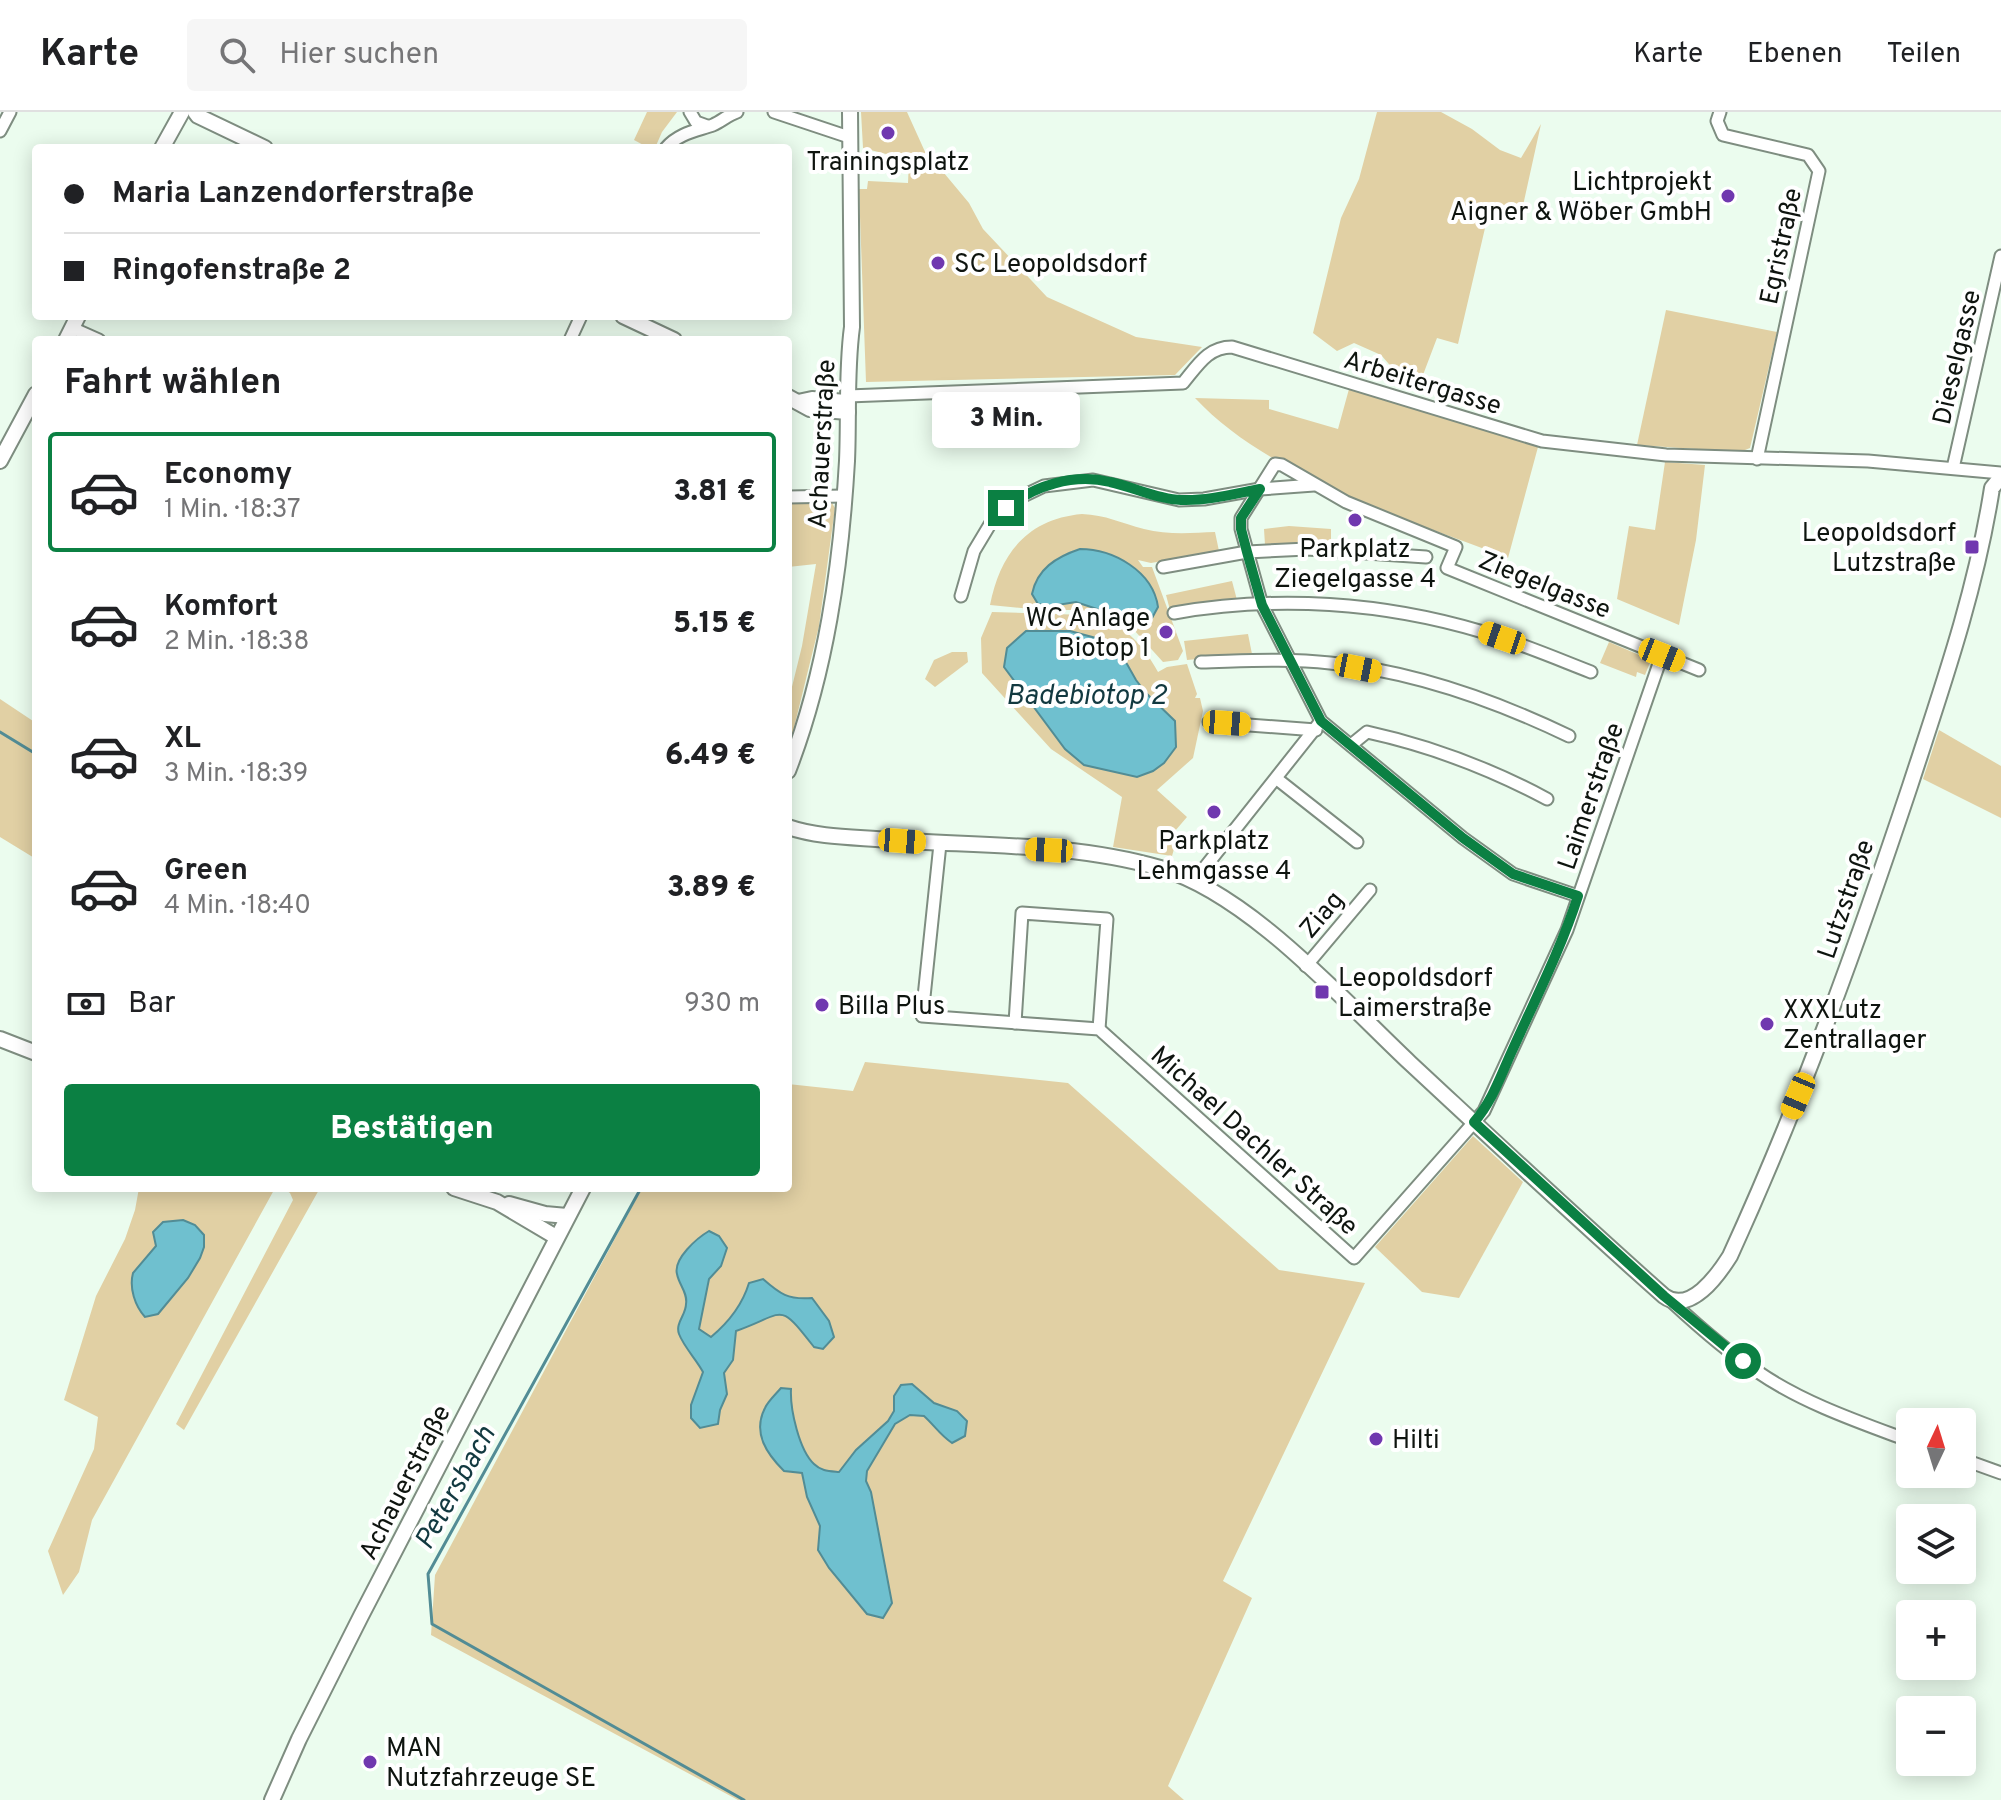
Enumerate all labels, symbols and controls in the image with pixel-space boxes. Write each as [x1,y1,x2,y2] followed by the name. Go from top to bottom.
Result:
[187,19,747,91] search box
[40,31,139,80] text: Karte
[215,33,259,77] icon: search
[279,37,439,74] text: Hier suchen
[1633,37,1703,73] text: Karte
[1747,37,1843,73] text: Ebenen
[1887,37,1961,73] text: Teilen
[879,124,897,142] marker: Trainingsplatz
[806,147,970,180] place label: Trainingsplatz
[1450,167,1712,230] place label: Lichtprojekt Aigner & Wöber GmbH
[112,176,474,213] text: Maria Lanzendorferstraße
[1754,185,1811,308] street label: Egristraße
[1719,187,1737,205] marker: Lichtprojekt Aigner & Wöber GmbH
[954,249,1147,282] place label: SC Leopoldsdorf
[112,253,351,290] text: Ringofenstraße 2
[929,254,947,272] marker: SC Leopoldsdorf
[1927,287,1990,428] street label: Dieselgasse
[1339,345,1505,424] street label: Arbeitergasse
[803,358,844,530] street label: Achauerstraße
[64,361,282,407] text: Fahrt wählen
[932,392,1080,448] callout: 3 Min.
[969,403,1043,436] text: 3 Min.
[68,456,140,528] icon: car
[164,457,292,494] text: Economy
[673,474,756,511] text: 3.81 €
[988,490,1024,526] route end
[164,494,301,527] text: 1 Min. · 18:37
[1346,511,1364,529] marker: Parkplatz Ziegelgasse 4
[1802,518,1956,581] place label: Leopoldsdorf Lutzstraße
[1274,534,1436,597] place label: Parkplatz Ziegelgasse 4
[1963,538,1981,556] marker: Leopoldsdorf Lutzstraße
[1473,545,1615,628] street label: Ziegelgasse
[68,588,140,660] icon: car
[164,589,278,626] text: Komfort
[1025,603,1150,666] place label: WC Anlage Biotop 1
[673,606,756,643] text: 5.15 €
[1475,619,1529,657] car
[1157,623,1175,641] marker: WC Anlage Biotop 1
[164,626,309,659] text: 2 Min. · 18:38
[1635,635,1689,675] car
[1332,652,1384,684] car
[1006,679,1167,715] water label: Badebiotop 2
[1202,709,1252,737] car
[1552,719,1633,875] street label: Laimerstraße
[68,720,140,792] icon: car
[164,721,201,758] text: XL
[665,738,756,775] text: 6.49 €
[164,758,308,791] text: 3 Min. · 18:39
[1205,803,1223,821] marker: Parkplatz Lehmgasse 4
[1137,826,1291,889] place label: Parkplatz Lehmgasse 4
[877,827,927,855] car
[1812,836,1883,964] street label: Lutzstraße
[1024,837,1074,863] car
[68,852,140,924] icon: car
[164,853,248,890] text: Green
[667,870,756,907] text: 3.89 €
[1293,885,1352,946] street label: Ziag
[164,890,311,923] text: 4 Min. · 18:40
[1338,963,1493,1026] place label: Leopoldsdorf Laimerstraße
[64,982,108,1026] icon: cash
[1313,983,1331,1001] marker: Leopoldsdorf Laimerstraße
[128,986,176,1023] text: Bar
[684,988,760,1021] text: 930 m
[838,991,945,1024] place label: Billa Plus
[1783,995,1927,1058] place label: XXXLutz Zentrallager
[813,996,831,1014] marker: Billa Plus
[1758,1015,1776,1033] marker: XXXLutz Zentrallager
[1143,1040,1364,1244] street label: Michael Dachler Straße
[1778,1069,1818,1123] car
[64,1084,760,1176] button: Bestätigen
[1725,1343,1761,1379] route start
[353,1400,459,1566] street label: Achauerstraße
[1896,1408,1976,1488] north arrow
[1896,1408,1976,1776] map controls
[408,1420,505,1557] water label: Petersbach
[1392,1425,1440,1458] place label: Hilti
[1367,1430,1385,1448] marker: Hilti
[1896,1504,1976,1584] button: layers
[1896,1600,1976,1680] button: +
[1896,1696,1976,1776] button: −
[386,1733,596,1796] place label: MAN Nutzfahrzeuge SE
[361,1753,379,1771] marker: MAN Nutzfahrzeuge SE

